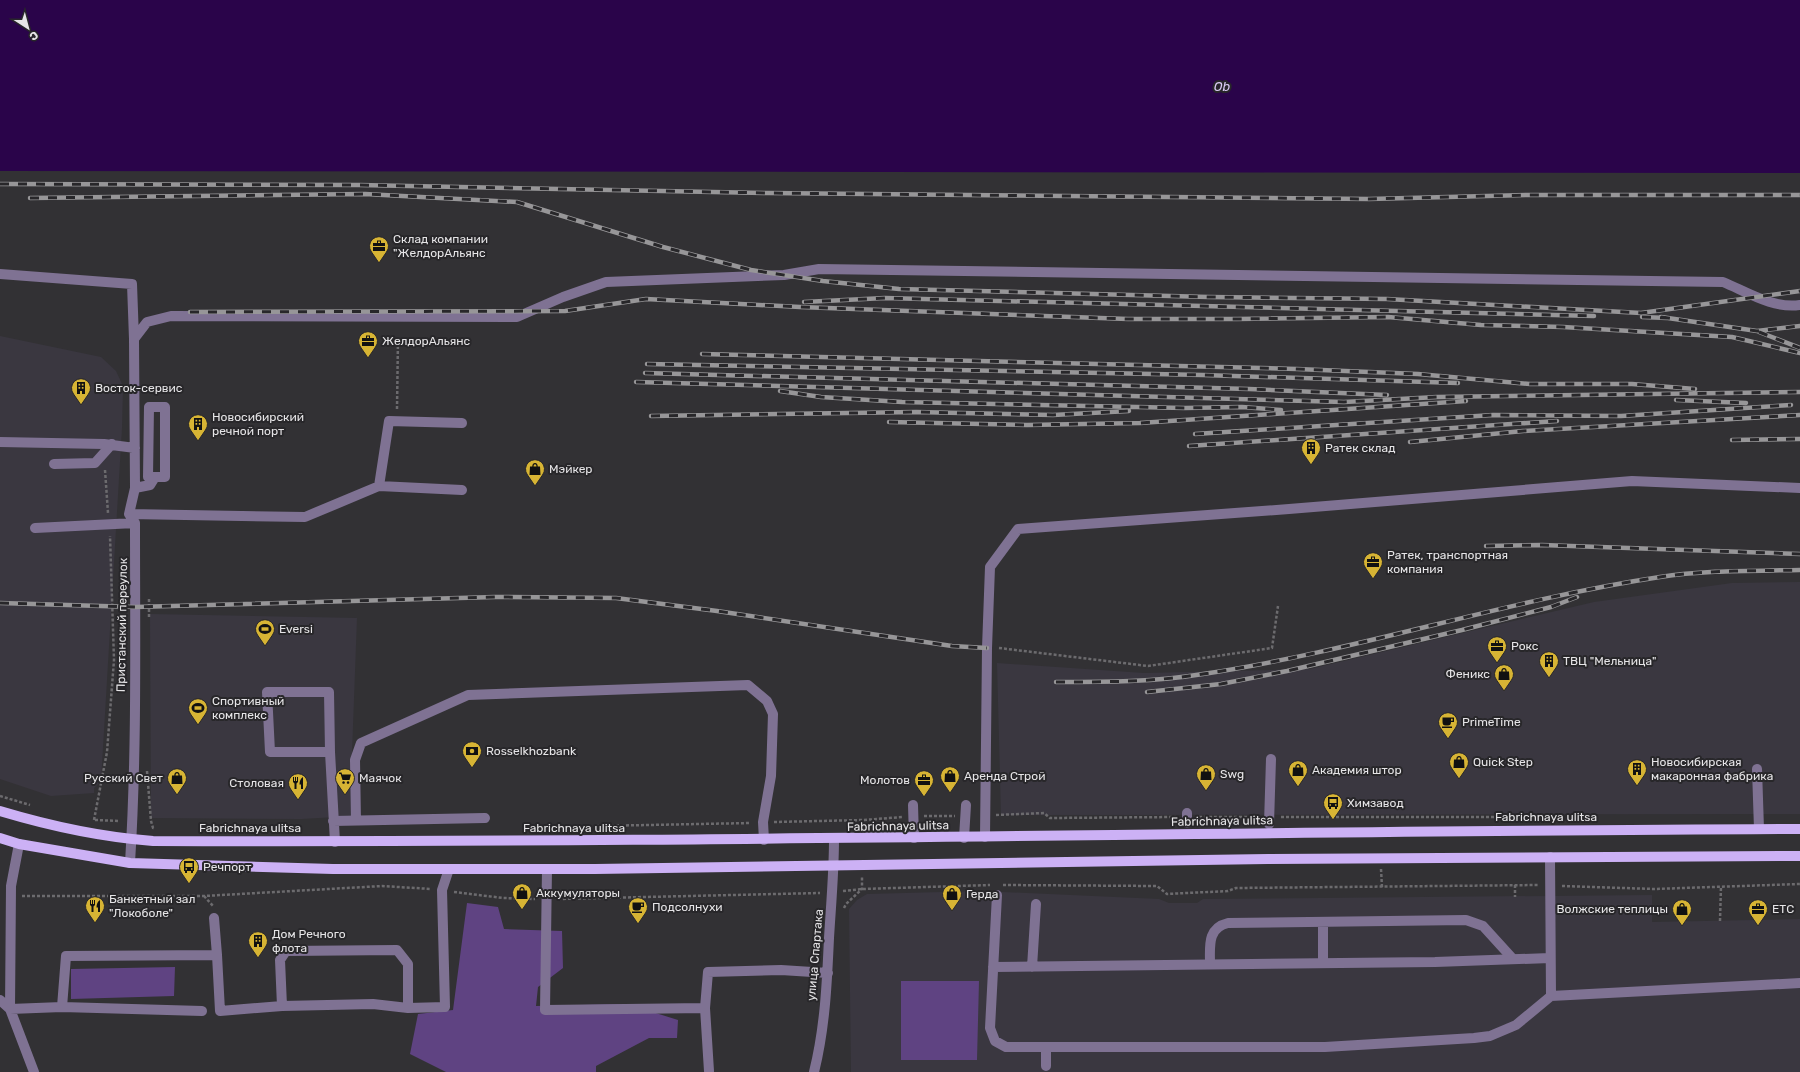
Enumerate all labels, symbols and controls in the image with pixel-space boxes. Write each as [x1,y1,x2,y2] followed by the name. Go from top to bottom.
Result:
[8,8,48,48] north arrow
[26,28,41,43] text: С
[1214,79,1231,94] water label: Ob
[393,232,488,260] place label: Склад компании "ЖелдорАльянс
[368,235,390,263] office icon: Склад компании "ЖелдорАльянс
[357,330,379,358] office icon: ЖелдорАльянс
[382,334,471,348] place label: ЖелдорАльянс
[70,377,92,405] building icon: Восток-сервис
[95,381,183,395] place label: Восток-сервис
[212,410,304,438] place label: Новосибирский речной порт
[187,413,209,441] building icon: Новосибирский речной порт
[1300,437,1322,465] building icon: Ратек склад
[1325,441,1395,455] place label: Ратек склад
[524,458,546,486] shop icon: Мэйкер
[549,462,593,476] place label: Мэйкер
[1387,548,1508,576] place label: Ратек, транспортная компания
[1362,551,1384,579] office icon: Ратек, транспортная компания
[114,557,130,692] street label: Пристанский переулок
[254,618,276,646] sports icon: Eversi
[279,622,313,636] place label: Eversi
[1486,635,1508,663] office icon: Рокс
[1511,639,1539,653] place label: Рокс
[1538,650,1560,678] building icon: ТВЦ "Мельница"
[1563,654,1657,668] place label: ТВЦ "Мельница"
[1493,663,1515,691] shop icon: Феникс
[1446,667,1490,681] place label: Феникс
[212,694,284,722] place label: Спортивный комплекс
[187,697,209,725] sports icon: Спортивный комплекс
[1437,711,1459,739] cafe icon: PrimeTime
[1462,715,1521,729] place label: PrimeTime
[461,740,483,768] bank icon: Rosselkhozbank
[486,744,577,758] place label: Rosselkhozbank
[1448,751,1470,779] shop icon: Quick Step
[1473,755,1533,769] place label: Quick Step
[1651,755,1773,783] place label: Новосибирская макаронная фабрика
[1626,758,1648,786] building icon: Новосибирская макаронная фабрика
[1287,759,1309,787] shop icon: Академия штор
[1195,763,1217,791] shop icon: Swg
[1312,763,1402,777] place label: Академия штор
[939,765,961,793] shop icon: Аренда Строй
[166,767,188,795] shop icon: Русский Свет
[334,767,356,795] supermarket icon: Маячок
[1220,767,1244,781] place label: Swg
[913,769,935,797] office icon: Молотов
[964,769,1045,783] place label: Аренда Строй
[84,771,163,785] place label: Русский Свет
[359,771,402,785] place label: Маячок
[287,772,309,800] restaurant icon: Столовая
[860,773,910,787] place label: Молотов
[229,776,284,790] place label: Столовая
[1322,792,1344,820] bus stop icon: Химзавод
[1347,796,1404,810] place label: Химзавод
[1495,810,1597,824] street label: Fabrichnaya ulitsa
[1171,813,1273,829] street label: Fabrichnaya ulitsa
[847,818,949,834] street label: Fabrichnaya ulitsa
[199,821,301,835] street label: Fabrichnaya ulitsa
[523,821,625,835] street label: Fabrichnaya ulitsa
[178,856,200,884] bus stop icon: Речпорт
[203,860,251,874] place label: Речпорт
[511,882,533,910] shop icon: Аккумуляторы
[941,883,963,911] shop icon: Герда
[536,886,620,900] place label: Аккумуляторы
[966,887,998,901] place label: Герда
[109,892,195,920] place label: Банкетный зал "Локоболе"
[84,895,106,923] restaurant icon: Банкетный зал "Локоболе"
[627,896,649,924] cafe icon: Подсолнухи
[1671,898,1693,926] shop icon: Волжские теплицы
[1747,898,1769,926] office icon: ЕТС
[652,900,723,914] place label: Подсолнухи
[1556,902,1668,916] place label: Волжские теплицы
[1772,902,1794,916] place label: ЕТС
[804,908,826,1002] street label: улица Спартака
[272,927,346,955] place label: Дом Речного флота
[247,930,269,958] building icon: Дом Речного флота

